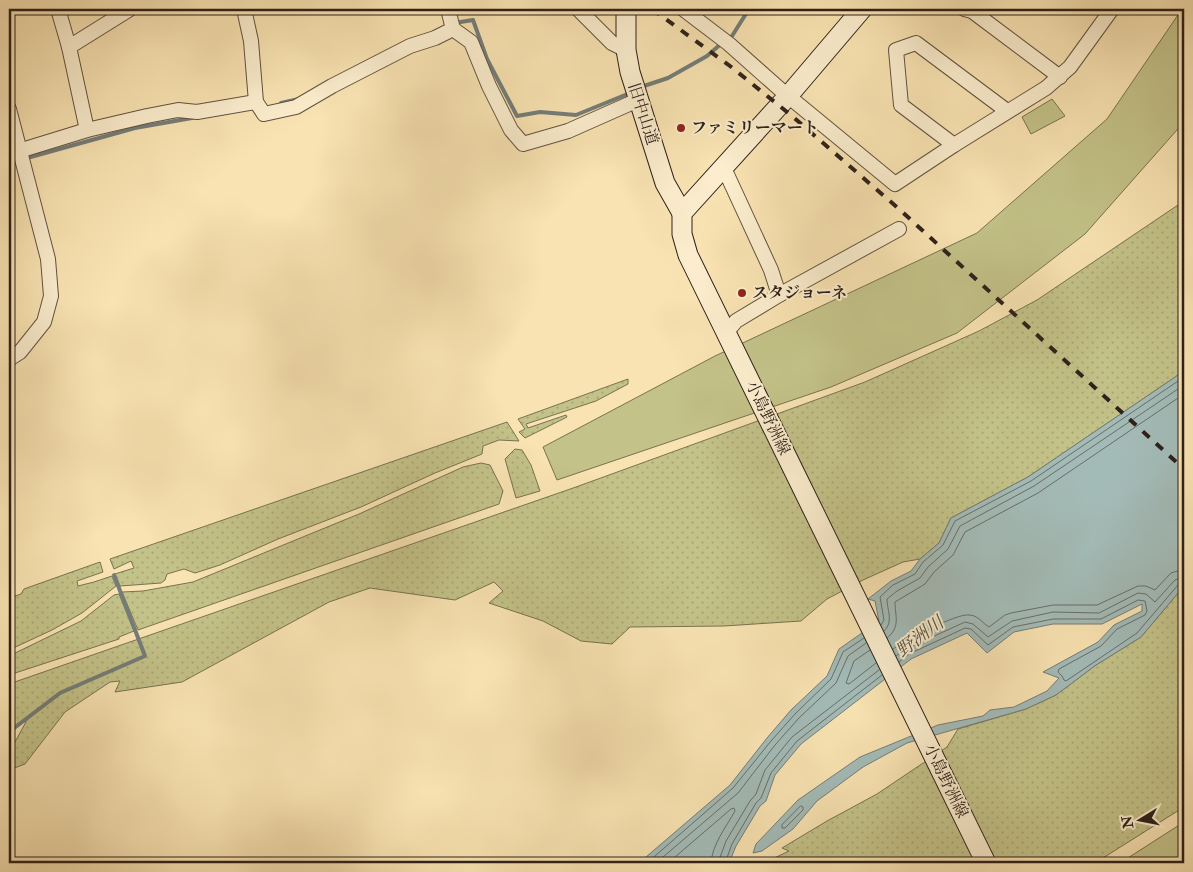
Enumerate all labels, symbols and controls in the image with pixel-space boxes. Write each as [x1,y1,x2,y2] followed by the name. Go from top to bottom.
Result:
[624,80,662,148] street label: 旧中山道
[691,118,819,138] place label: ファミリーマート
[675,122,687,134] marker: ファミリーマート
[752,283,847,303] place label: スタジョーネ
[736,287,748,299] marker: スタジョーネ
[741,378,795,458] street label: 小島野洲線
[892,610,950,662] water label: 野洲川
[919,741,973,821] street label: 小島野洲線
[1116,794,1166,844] north arrow
[1118,814,1137,831] text: N

